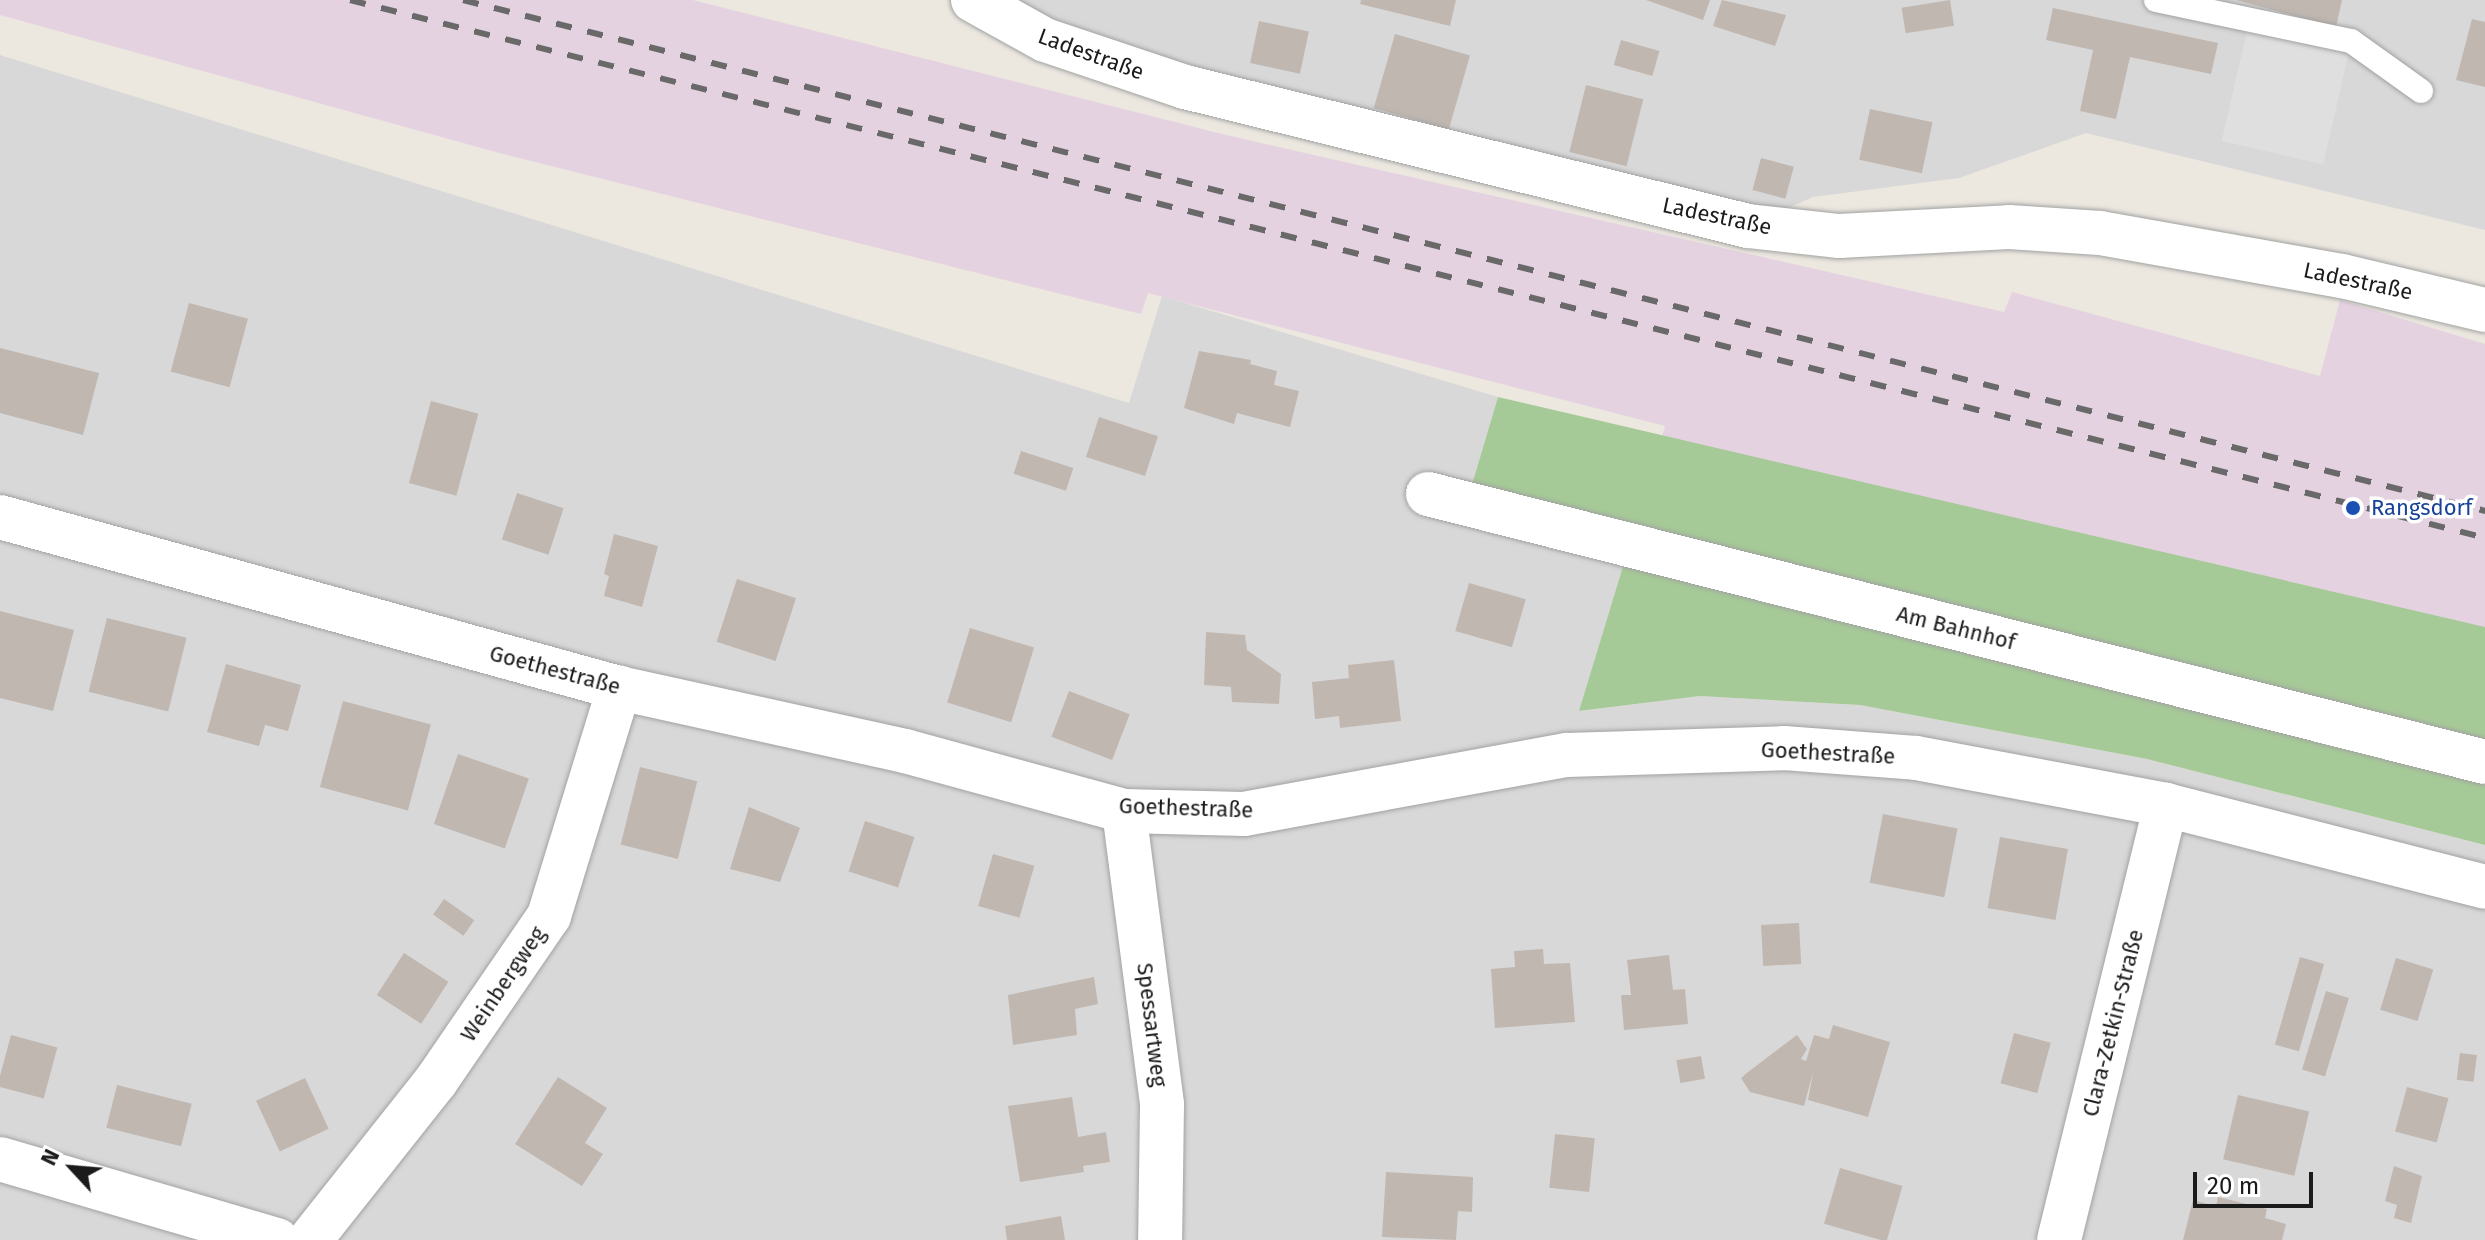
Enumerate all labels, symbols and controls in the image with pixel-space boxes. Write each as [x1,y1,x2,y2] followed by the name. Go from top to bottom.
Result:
[1034,23,1148,85] street label: Ladestraße
[1660,192,1774,240] street label: Ladestraße
[2301,257,2415,305] street label: Ladestraße
[2371,495,2472,521] place label: Rangsdorf
[2342,497,2364,519] marker: Rangsdorf
[1894,600,2018,656] street label: Am Bahnhof
[487,640,623,700] street label: Goethestraße
[1760,736,1896,770] street label: Goethestraße
[1118,792,1254,824] street label: Goethestraße
[455,922,551,1046] street label: Weinbergweg
[2077,927,2149,1119] street label: Clara-Zetkin-Straße
[1131,961,1173,1089] street label: Spessartweg
[32,1128,112,1208] north arrow
[35,1145,65,1170] text: N
[2197,1156,2317,1206] scale bar
[2207,1172,2259,1200] text: 20 m

